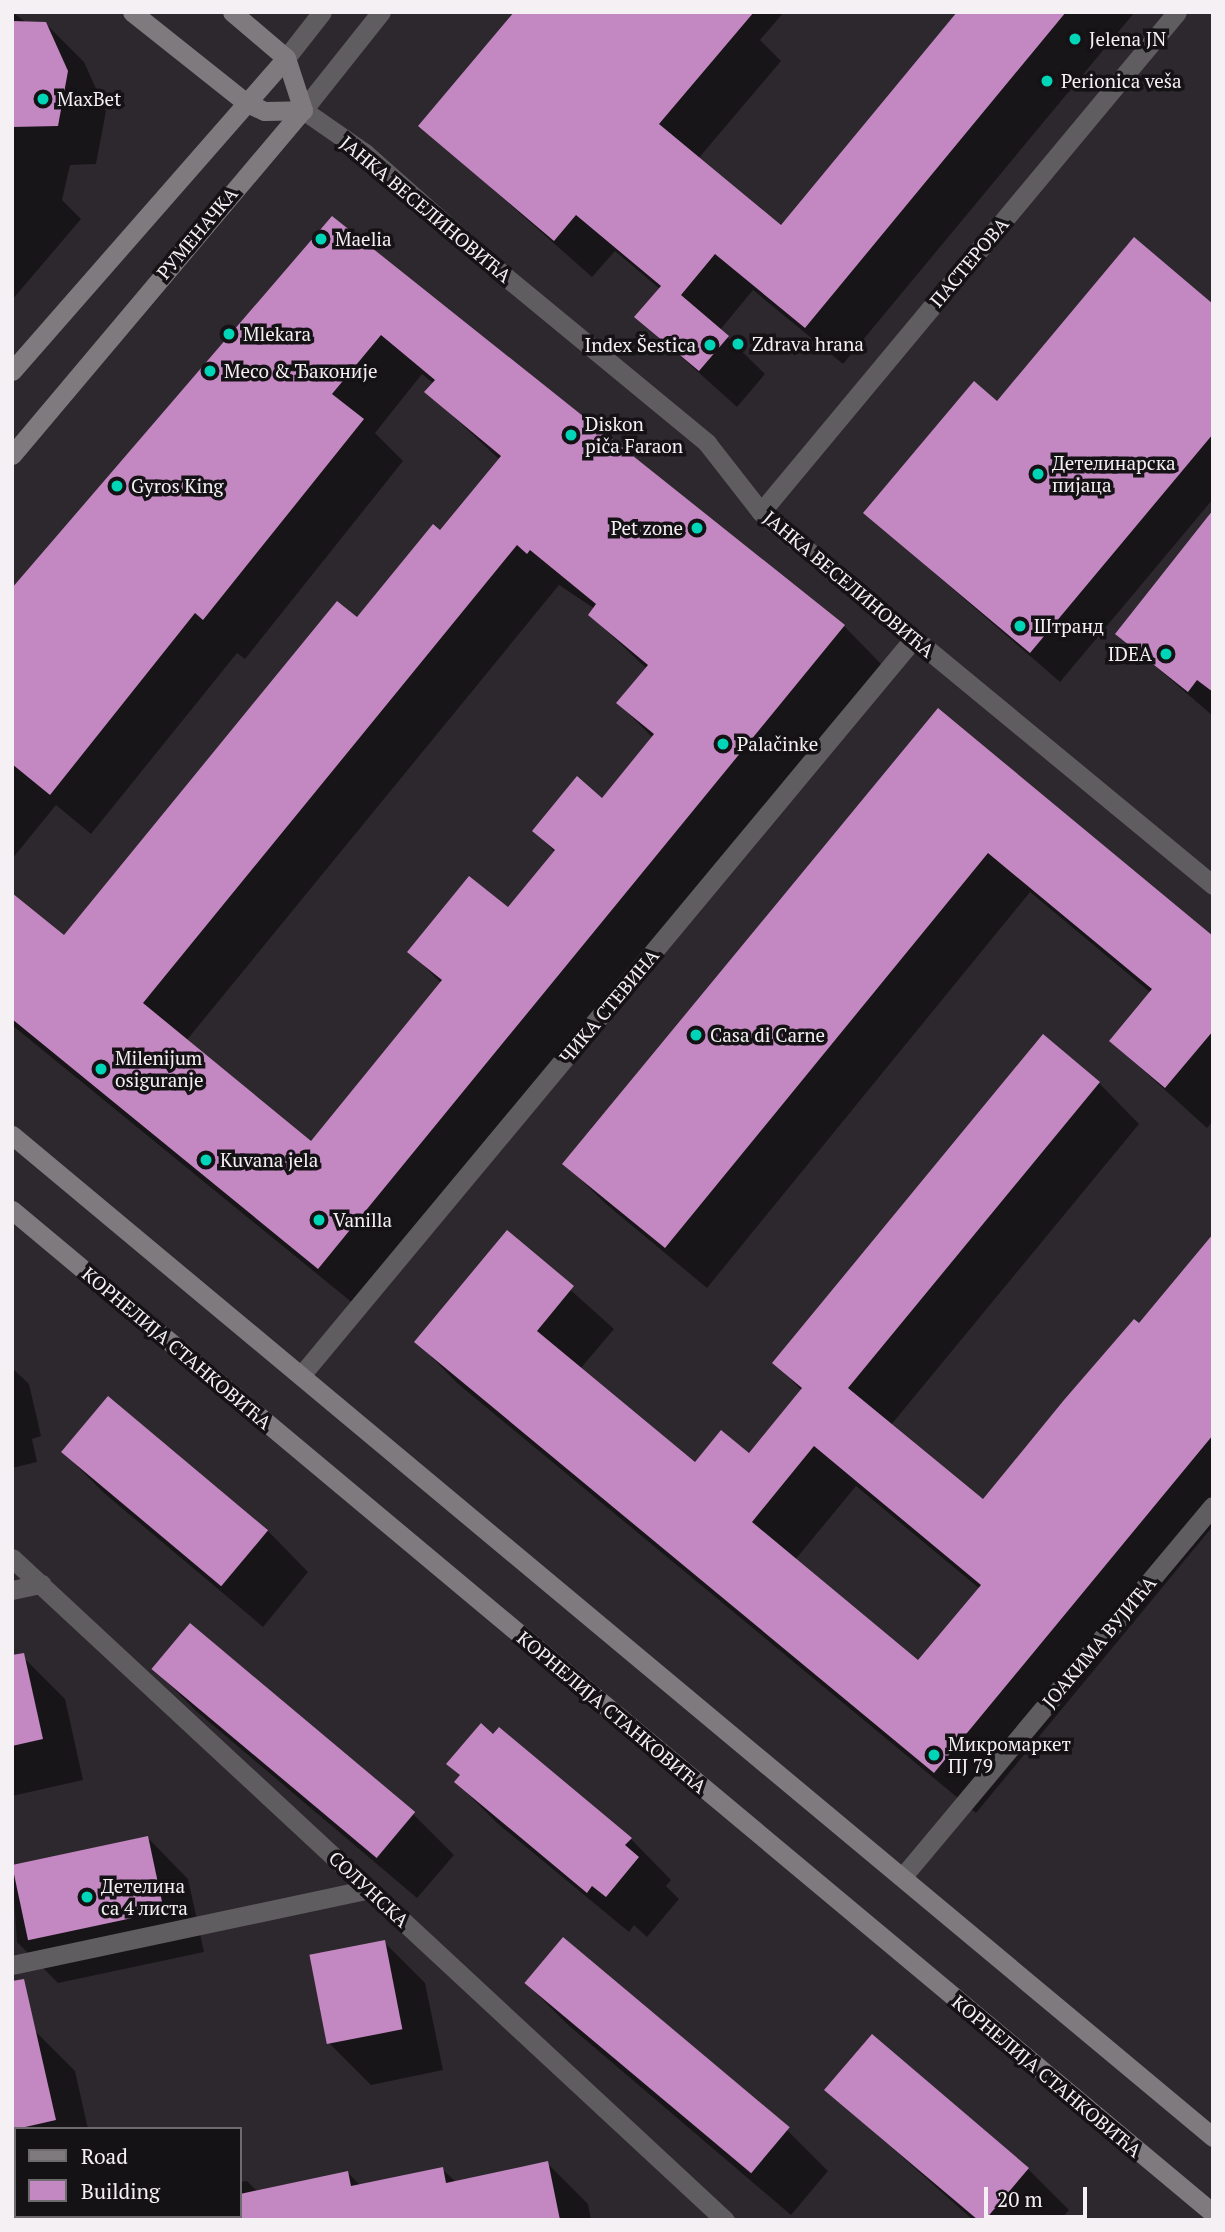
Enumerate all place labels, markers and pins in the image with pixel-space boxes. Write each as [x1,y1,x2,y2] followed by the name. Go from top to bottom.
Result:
[1089,28,1166,50] place label: Jelena JN
[1067,31,1083,47] marker: Jelena JN
[1061,70,1182,92] place label: Perionica veša
[1039,73,1055,89] marker: Perionica veša
[57,88,121,110] place label: MaxBet
[35,91,51,107] marker: MaxBet
[335,228,392,250] place label: Maelia
[313,231,329,247] marker: Maelia
[243,323,311,345] place label: Mlekara
[221,326,237,342] marker: Mlekara
[752,333,864,355] place label: Zdrava hrana
[585,334,696,356] place label: Index Šestica
[730,336,746,352] marker: Zdrava hrana
[702,337,718,353] marker: Index Šestica
[224,360,378,382] place label: Месо & Ђаконије
[202,363,218,379] marker: Месо & Ђаконије
[585,413,683,457] place label: Diskon piča Faraon
[563,427,579,443] marker: Diskon piča Faraon
[1052,452,1176,496] place label: Детелинарска пијаца
[1030,466,1046,482] marker: Детелинарска пијаца
[131,475,224,497] place label: Gyros King
[109,478,125,494] marker: Gyros King
[611,517,683,539] place label: Pet zone
[689,520,705,536] marker: Pet zone
[1034,615,1104,637] place label: Штранд
[1012,618,1028,634] marker: Штранд
[1108,643,1152,665] place label: IDEA
[1158,646,1174,662] marker: IDEA
[737,733,818,755] place label: Palačinke
[715,736,731,752] marker: Palačinke
[710,1024,825,1046] place label: Casa di Carne
[688,1027,704,1043] marker: Casa di Carne
[115,1047,204,1091] place label: Milenijum osiguranje
[93,1061,109,1077] marker: Milenijum osiguranje
[220,1149,318,1171] place label: Kuvana jela
[198,1152,214,1168] marker: Kuvana jela
[333,1209,392,1231] place label: Vanilla
[311,1212,327,1228] marker: Vanilla
[948,1733,1071,1777] place label: Микромаркет ПЈ 79
[926,1747,942,1763] marker: Микромаркет ПЈ 79
[101,1875,188,1919] place label: Детелина са 4 листа
[79,1889,95,1905] marker: Детелина са 4 листа

